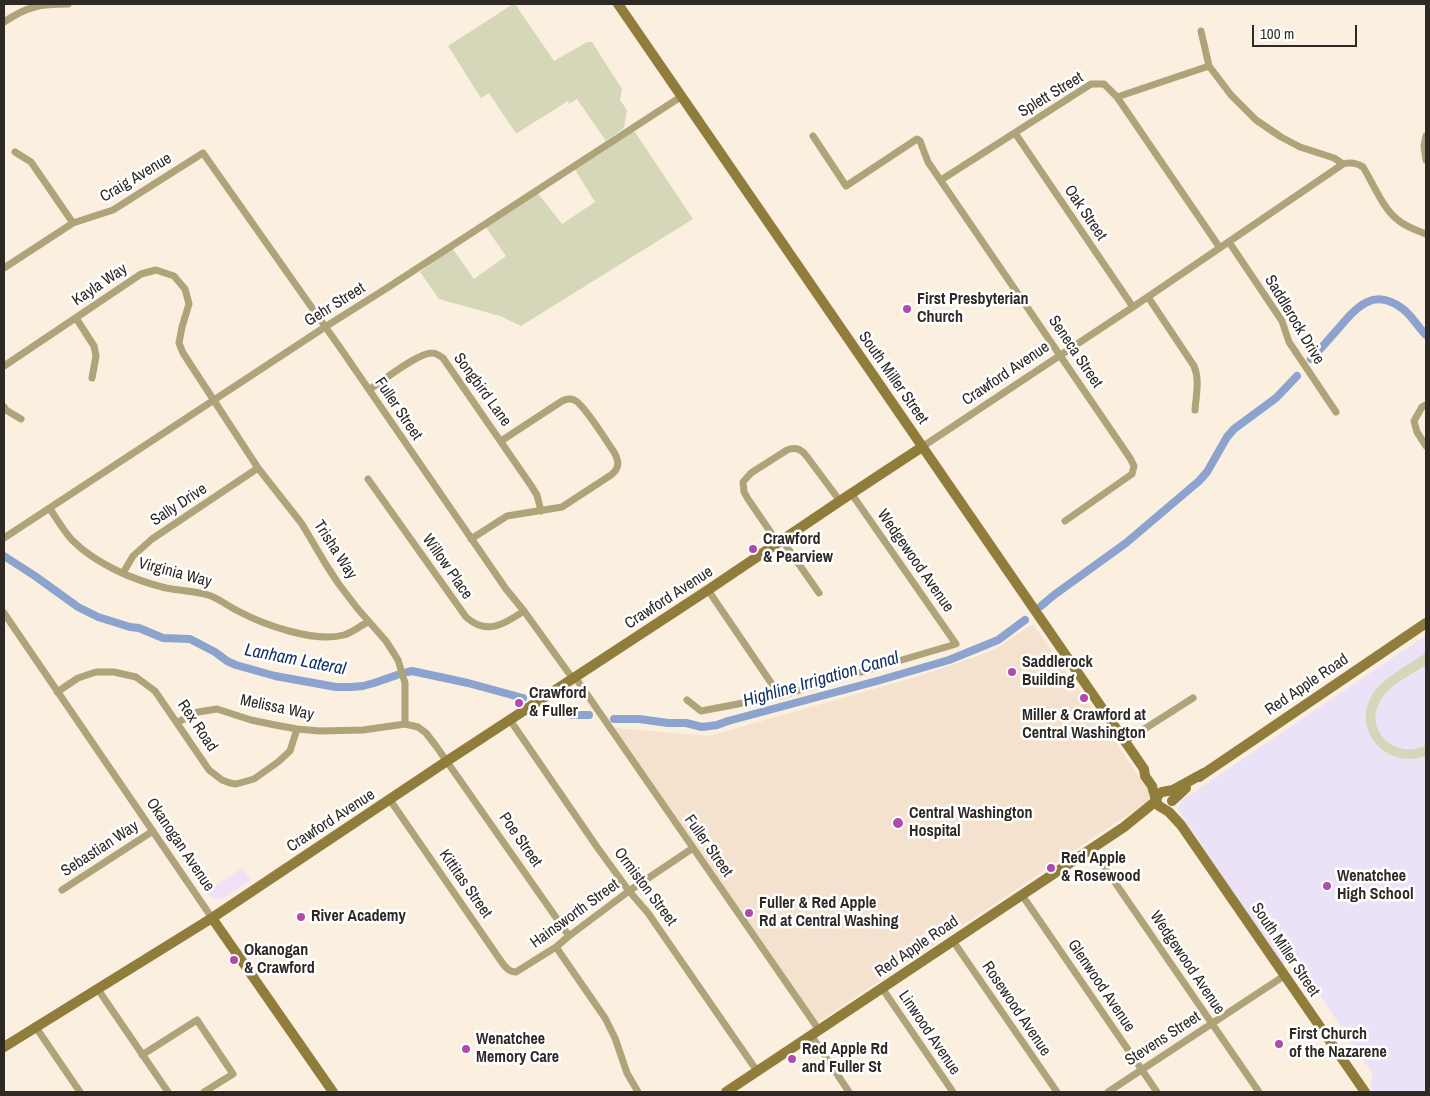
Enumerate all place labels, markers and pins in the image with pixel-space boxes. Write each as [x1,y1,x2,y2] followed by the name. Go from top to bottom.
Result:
[917,290,1029,328] place label: First Presbyterian Church
[901,303,913,315] marker: First Presbyterian Church
[763,530,833,568] place label: Crawford & Pearview
[747,543,759,555] marker: Crawford & Pearview
[1022,653,1093,691] place label: Saddlerock Building
[1006,666,1018,678] marker: Saddlerock Building
[529,684,587,722] place label: Crawford & Fuller
[1078,692,1090,704] marker: Miller & Crawford at Central Washington
[513,697,525,709] marker: Crawford & Fuller
[1022,706,1146,744] place label: Miller & Crawford at Central Washington
[909,804,1032,842] place label: Central Washington Hospital
[891,816,905,830] marker: Central Washington Hospital
[1061,849,1140,887] place label: Red Apple & Rosewood
[1045,862,1057,874] marker: Red Apple & Rosewood
[1337,867,1414,905] place label: Wenatchee High School
[1321,880,1333,892] marker: Wenatchee High School
[759,894,898,932] place label: Fuller & Red Apple Rd at Central Washing
[311,907,406,927] place label: River Academy
[743,907,755,919] marker: Fuller & Red Apple Rd at Central Washing
[295,911,307,923] marker: River Academy
[244,941,315,979] place label: Okanogan & Crawford
[228,954,240,966] marker: Okanogan & Crawford
[1289,1025,1387,1063] place label: First Church of the Nazarene
[476,1030,559,1068] place label: Wenatchee Memory Care
[1273,1038,1285,1050] marker: First Church of the Nazarene
[802,1040,888,1078] place label: Red Apple Rd and Fuller St
[460,1043,472,1055] marker: Wenatchee Memory Care
[786,1053,798,1065] marker: Red Apple Rd and Fuller St

